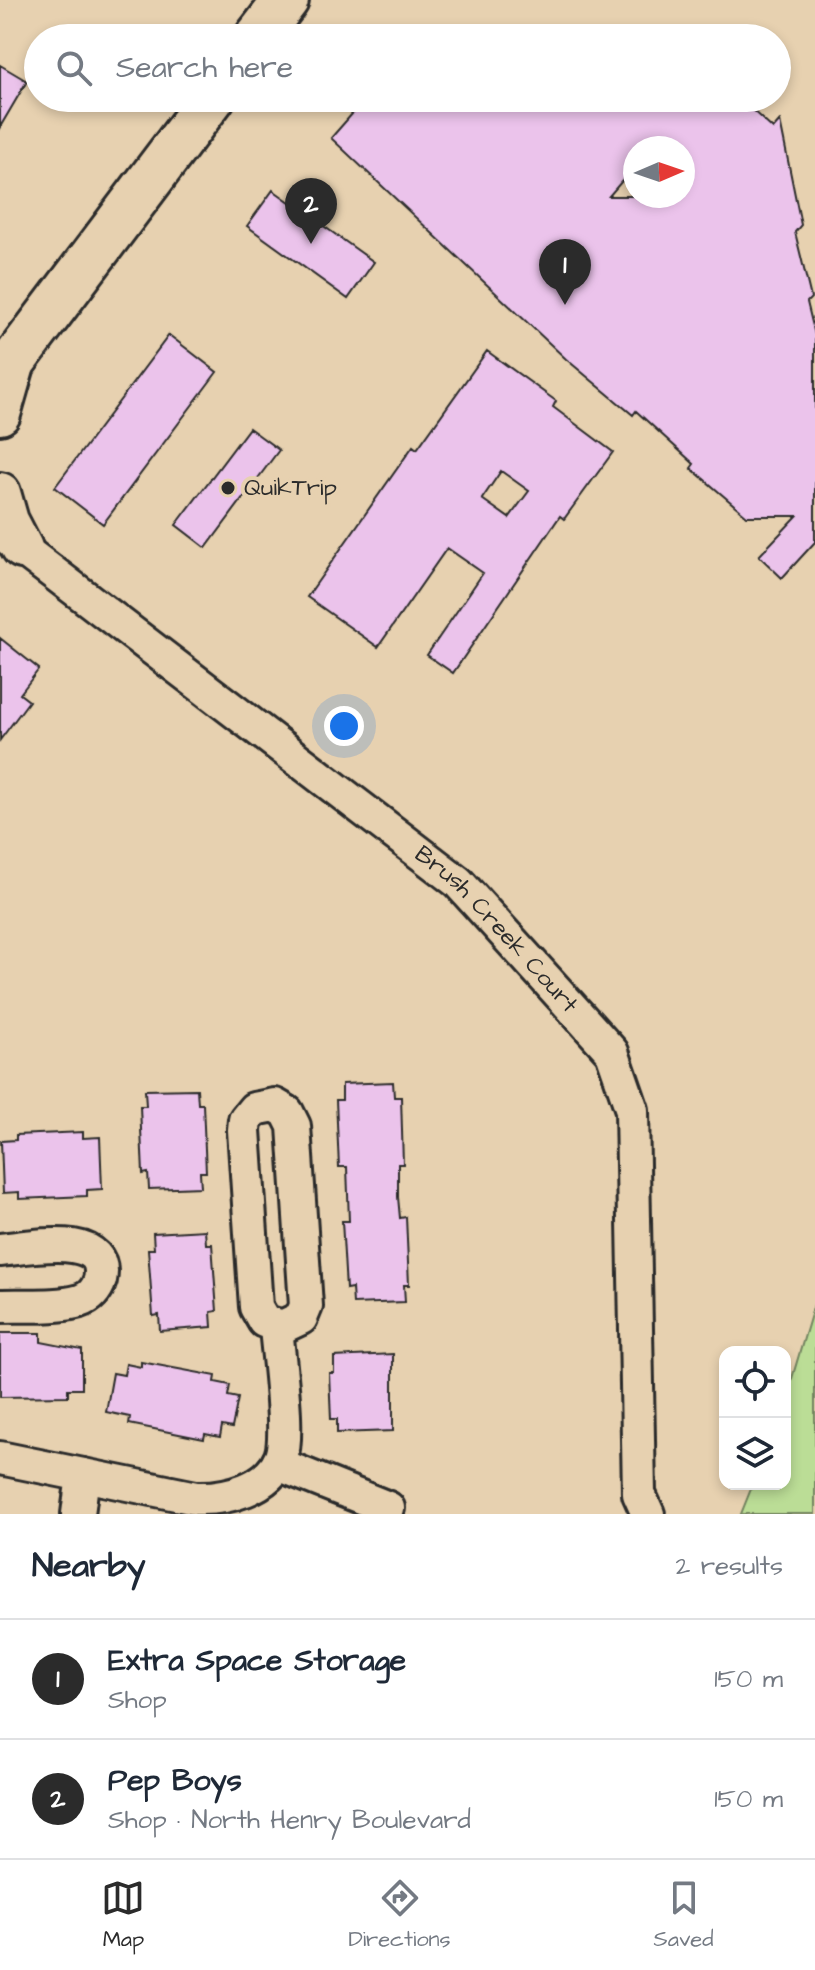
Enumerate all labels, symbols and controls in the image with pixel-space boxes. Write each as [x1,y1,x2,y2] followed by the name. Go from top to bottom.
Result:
[24,24,791,112] search box
[52,46,96,90] icon: search
[116,47,293,89] text: Search here
[623,136,695,208] north arrow
[285,178,337,244] pin: 2
[539,239,591,305] pin: 1
[244,471,337,505] place label: QuikTrip
[219,479,237,497] marker: QuikTrip
[324,706,364,746] your location
[408,838,586,1021] street label: Brush Creek Court
[719,1346,791,1490] map controls
[719,1346,791,1418] button: locate
[719,1418,791,1490] button: layers
[32,1542,146,1590] text: Nearby
[675,1548,783,1584] text: 2 results
[108,1640,406,1682] text: Extra Space Storage
[56,1661,60,1697] text: 1
[714,1661,783,1697] text: 150 m
[108,1682,167,1718] text: Shop
[108,1760,242,1802] text: Pep Boys
[51,1781,65,1817] text: 2
[714,1781,783,1817] text: 150 m
[108,1802,471,1838] text: Shop · North Henry Boulevard
[101,1876,145,1955] tab: Map
[348,1876,451,1955] tab: Directions
[654,1876,714,1955] tab: Saved

